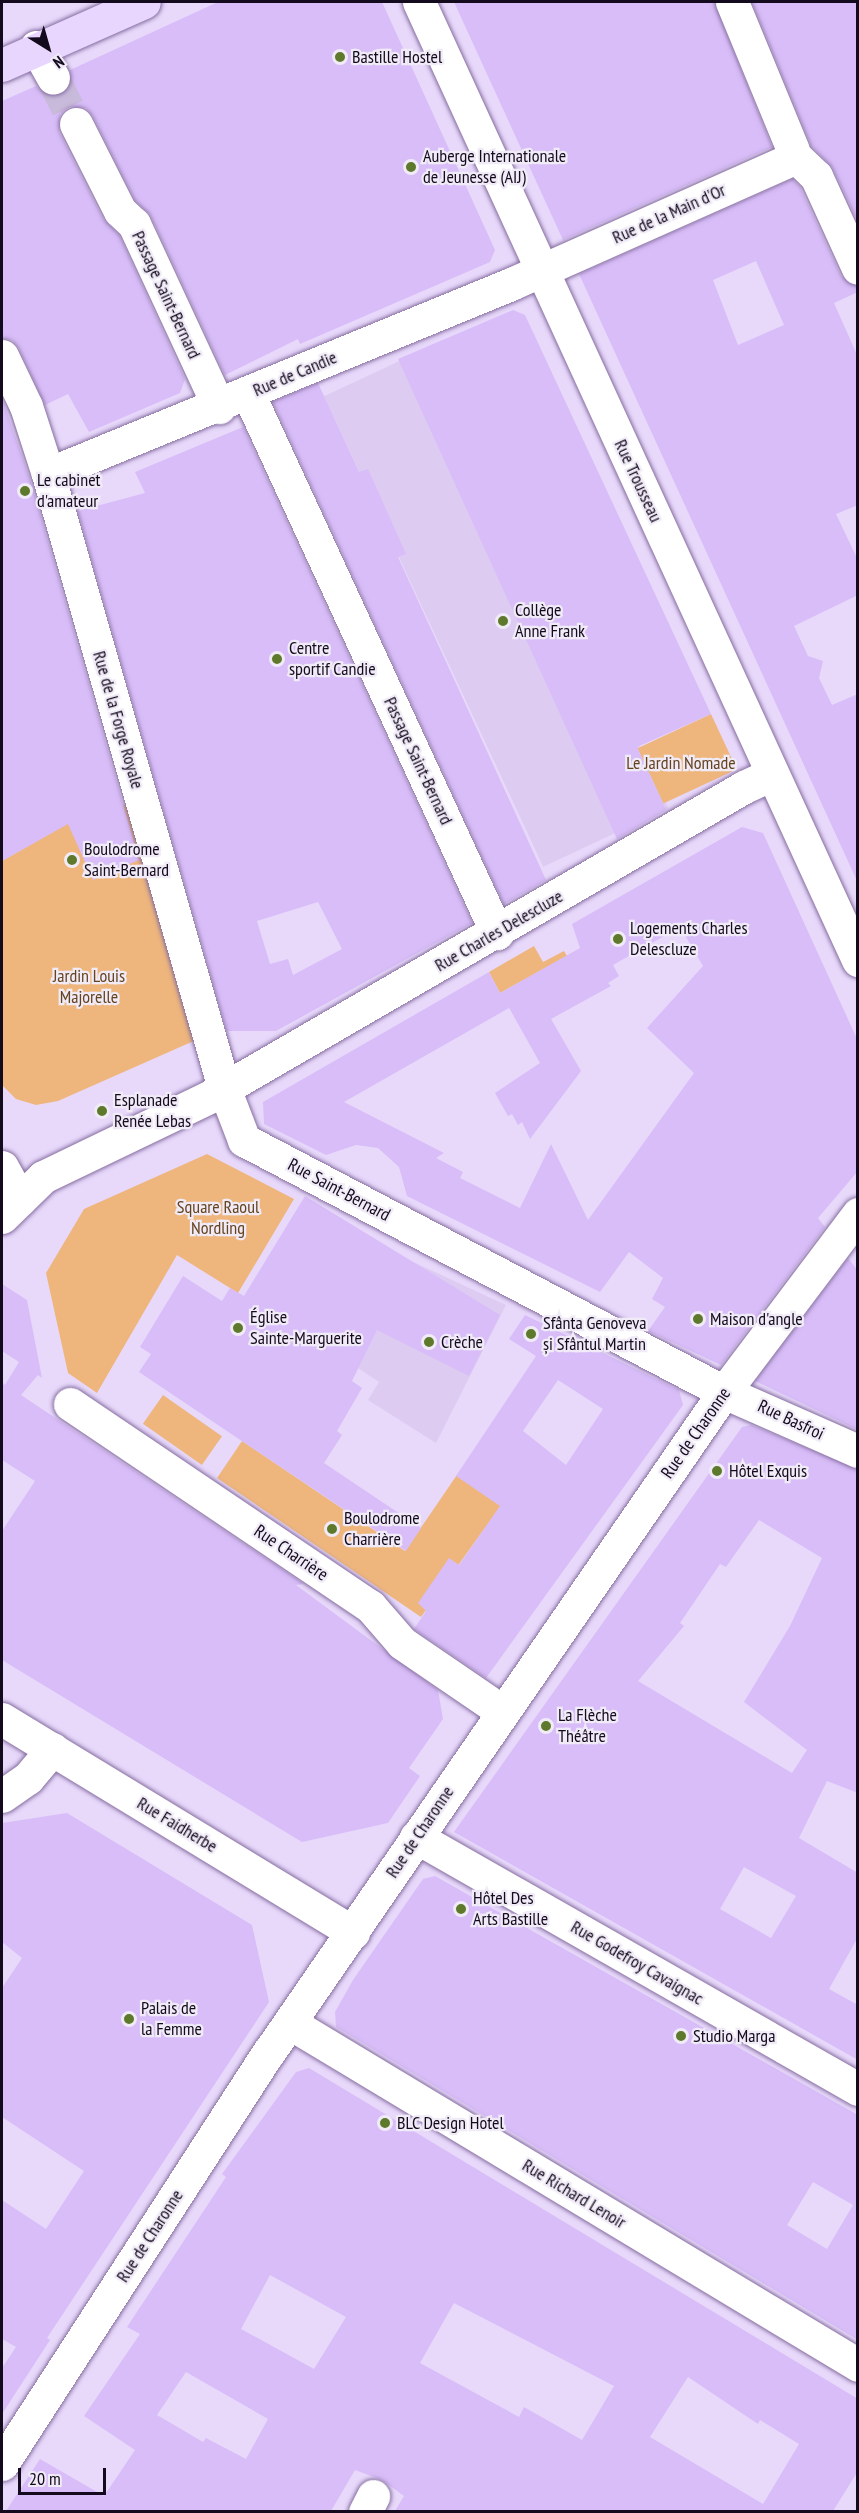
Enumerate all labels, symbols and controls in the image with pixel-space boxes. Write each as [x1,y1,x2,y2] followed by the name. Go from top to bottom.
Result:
[18,18,78,78] north arrow
[352,46,442,68] place label: Bastille Hostel
[333,50,347,64] marker: Bastille Hostel
[49,52,68,73] text: N
[423,146,566,188] place label: Auberge Internationale de Jeunesse (AIJ)
[404,160,418,174] marker: Auberge Internationale de Jeunesse (AIJ)
[609,179,729,249] street label: Rue de la Main d'Or
[127,228,205,362] street label: Passage Saint-Bernard
[250,347,340,401] street label: Rue de Candie
[609,436,667,526] street label: Rue Trousseau
[37,470,101,512] place label: Le cabinet d'amateur
[18,484,32,498] marker: Le cabinet d'amateur
[515,600,585,642] place label: Collège Anne Frank
[496,614,510,628] marker: Collège Anne Frank
[289,638,376,680] place label: Centre sportif Candie
[88,649,148,791] street label: Rue de la Forge Royale
[270,652,284,666] marker: Centre sportif Candie
[379,694,457,828] street label: Passage Saint-Bernard
[626,752,736,774] park label: Le Jardin Nomade
[84,839,169,882] place label: Boulodrome Saint-Bernard
[65,853,79,867] marker: Boulodrome Saint-Bernard
[431,886,567,976] street label: Rue Charles Delescluze
[630,918,748,960] place label: Logements Charles Delescluze
[611,932,625,946] marker: Logements Charles Delescluze
[53,966,125,1008] park label: Jardin Louis Majorelle
[114,1090,191,1132] place label: Esplanade Renée Lebas
[95,1104,109,1118] marker: Esplanade Renée Lebas
[284,1154,394,1226] street label: Rue Saint-Bernard
[177,1197,259,1240] park label: Square Raoul Nordling
[250,1307,362,1350] place label: Église Sainte-Marguerite
[710,1308,803,1330] place label: Maison d'angle
[691,1312,705,1326] marker: Maison d'angle
[543,1313,646,1356] place label: Sfânta Genoveva și Sfântul Martin
[231,1321,245,1335] marker: Église Sainte-Marguerite
[524,1327,538,1341] marker: Sfânta Genoveva și Sfântul Martin
[441,1331,483,1353] place label: Crèche
[422,1335,436,1349] marker: Crèche
[657,1383,735,1483] street label: Rue de Charonne
[754,1395,828,1445] street label: Rue Basfroi
[729,1460,807,1482] place label: Hôtel Exquis
[710,1464,724,1478] marker: Hôtel Exquis
[344,1508,420,1550] place label: Boulodrome Charrière
[250,1520,332,1586] street label: Rue Charrière
[325,1522,339,1536] marker: Boulodrome Charrière
[558,1705,617,1748] place label: La Flèche Théâtre
[539,1719,553,1733] marker: La Flèche Théâtre
[381,1782,459,1882] street label: Rue de Charonne
[133,1793,221,1857] street label: Rue Faidherbe
[473,1888,548,1930] place label: Hôtel Des Arts Bastille
[454,1902,468,1916] marker: Hôtel Des Arts Bastille
[567,1916,707,2010] street label: Rue Godefroy Cavaignac
[141,1998,202,2040] place label: Palais de la Femme
[122,2012,136,2026] marker: Palais de la Femme
[693,2025,775,2047] place label: Studio Marga
[674,2029,688,2043] marker: Studio Marga
[397,2112,504,2134] place label: BLC Design Hotel
[378,2116,392,2130] marker: BLC Design Hotel
[518,2155,630,2233] street label: Rue Richard Lenoir
[112,2186,188,2286] street label: Rue de Charonne
[21,2456,110,2494] scale bar
[29,2467,61,2490] text: 20 m

